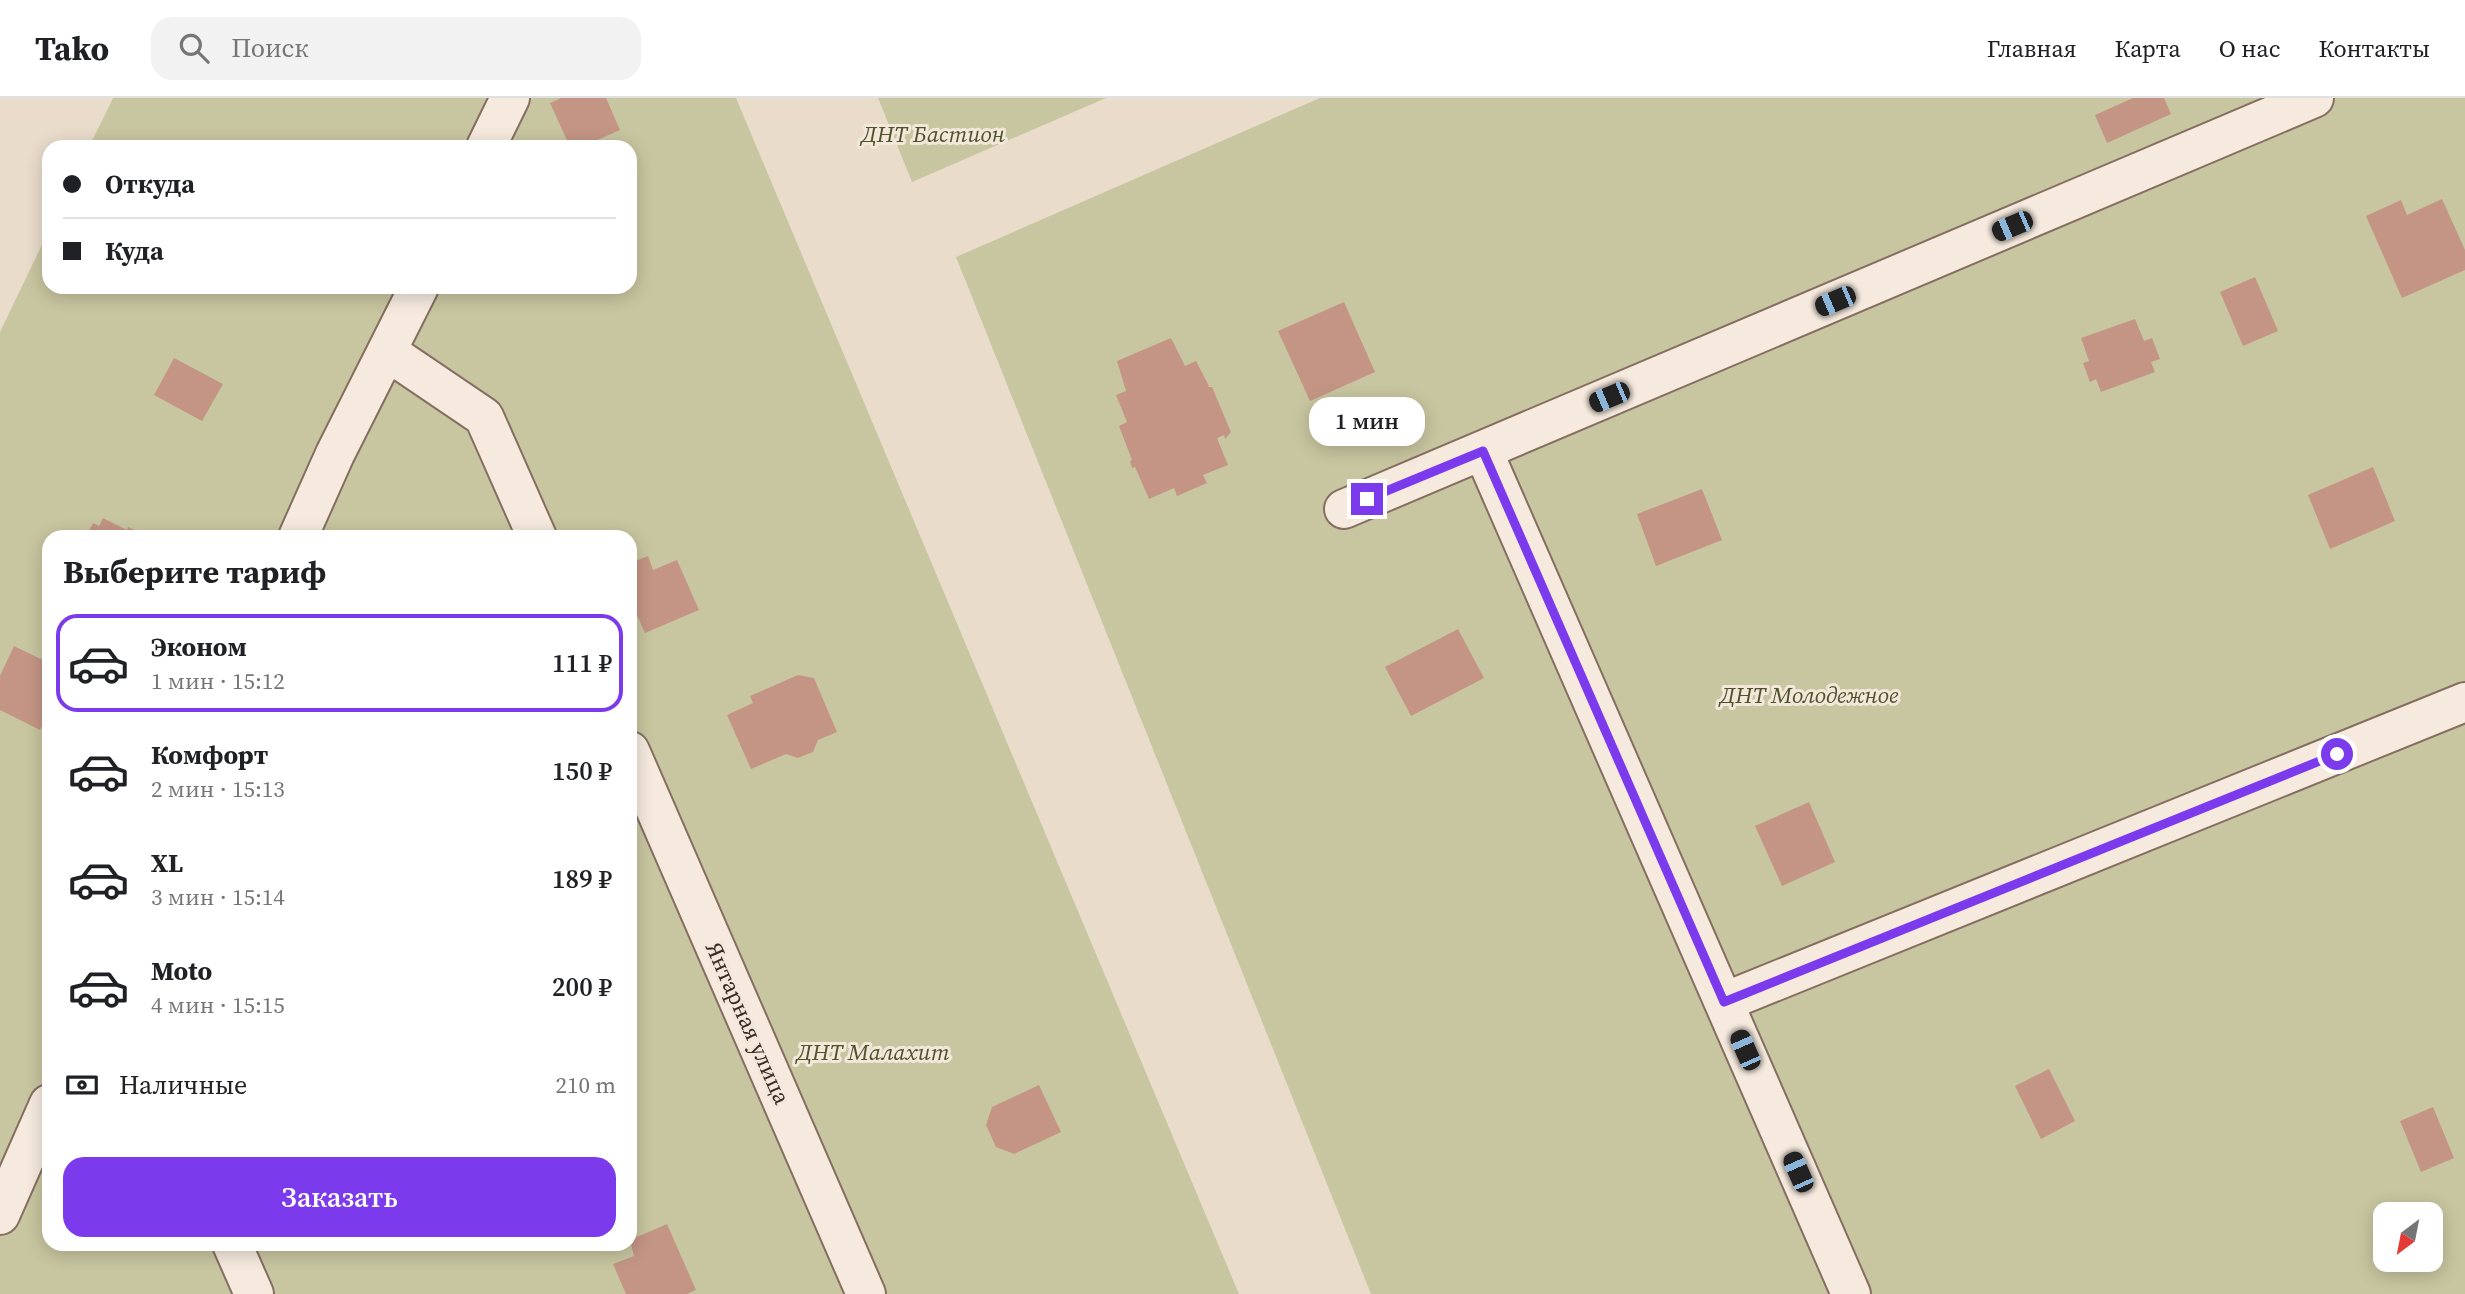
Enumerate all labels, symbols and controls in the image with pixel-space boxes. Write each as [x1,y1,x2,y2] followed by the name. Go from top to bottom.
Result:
[151,17,641,80] search box
[35,26,109,71] text: Tako
[175,29,213,67] icon: search
[231,30,309,66] text: Поиск
[1987,32,2076,65] text: Главная
[2114,32,2181,65] text: Карта
[2219,32,2280,65] text: О нас
[2318,32,2430,65] text: Контакты
[859,118,1005,150] park label: ДНТ Бастион
[105,166,195,202] text: Откуда
[1989,208,2036,244] car
[105,233,164,269] text: Куда
[1812,283,1859,319] car
[1586,379,1633,415] car
[1309,398,1425,446] callout: 1 мин
[1335,405,1399,437] text: 1 мин
[1351,483,1383,515] route end
[63,550,326,594] text: Выберите тариф
[151,629,247,665] text: Эконом
[67,632,130,695] icon: car
[552,645,612,681] text: 111 ₽
[151,665,285,697] text: 1 мин · 15:12
[1718,679,1899,711] park label: ДНТ Молодежное
[151,737,268,773] text: Комфорт
[2321,738,2353,770] route start
[67,740,130,803] icon: car
[552,753,612,789] text: 150 ₽
[151,773,285,805] text: 2 мин · 15:13
[151,845,183,881] text: XL
[67,848,130,911] icon: car
[552,861,612,897] text: 189 ₽
[151,881,285,913] text: 3 мин · 15:14
[698,937,798,1109] street label: Янтарная улица
[151,953,212,989] text: Moto
[67,956,130,1019] icon: car
[552,969,612,1005] text: 200 ₽
[151,989,285,1021] text: 4 мин · 15:15
[1727,1027,1764,1073] car
[794,1036,950,1068] park label: ДНТ Малахит
[63,1066,101,1104] icon: cash
[119,1067,247,1103] text: Наличные
[555,1069,616,1101] text: 210 m
[1780,1149,1817,1195] car
[63,1157,616,1237] button: Заказать
[2373,1202,2443,1272] north arrow
[2373,1202,2443,1272] map controls

